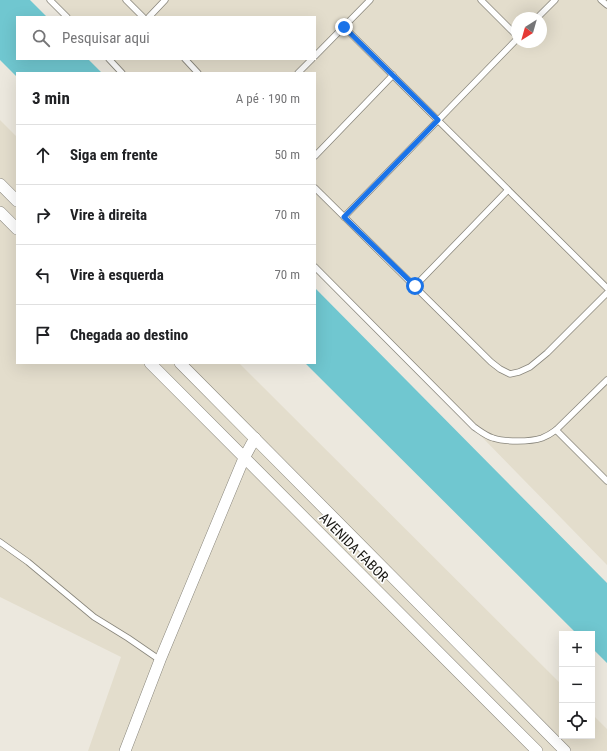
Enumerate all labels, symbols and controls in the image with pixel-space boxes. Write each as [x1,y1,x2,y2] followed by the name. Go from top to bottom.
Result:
[511,12,547,48] north arrow
[16,16,316,60] search box
[335,18,353,36] route end
[30,27,52,49] icon: search
[62,29,150,47] text: Pesquisar aqui
[32,88,70,108] text: 3 min
[236,91,300,106] text: A pé · 190 m
[32,144,54,166] icon: ahead
[70,146,158,164] text: Siga em frente
[274,147,300,162] text: 50 m
[32,204,54,226] icon: right
[70,206,147,224] text: Vire à direita
[274,207,300,222] text: 70 m
[32,264,54,286] icon: left
[70,266,164,284] text: Vire à esquerda
[274,267,300,282] text: 70 m
[406,277,424,295] route start
[32,324,54,346] icon: arrive
[70,326,188,344] text: Chegada ao destino
[316,509,392,585] street label: AVENIDA FABOR
[559,631,595,739] map controls
[559,631,595,667] button: +
[559,667,595,703] button: −
[559,703,595,739] button: locate

